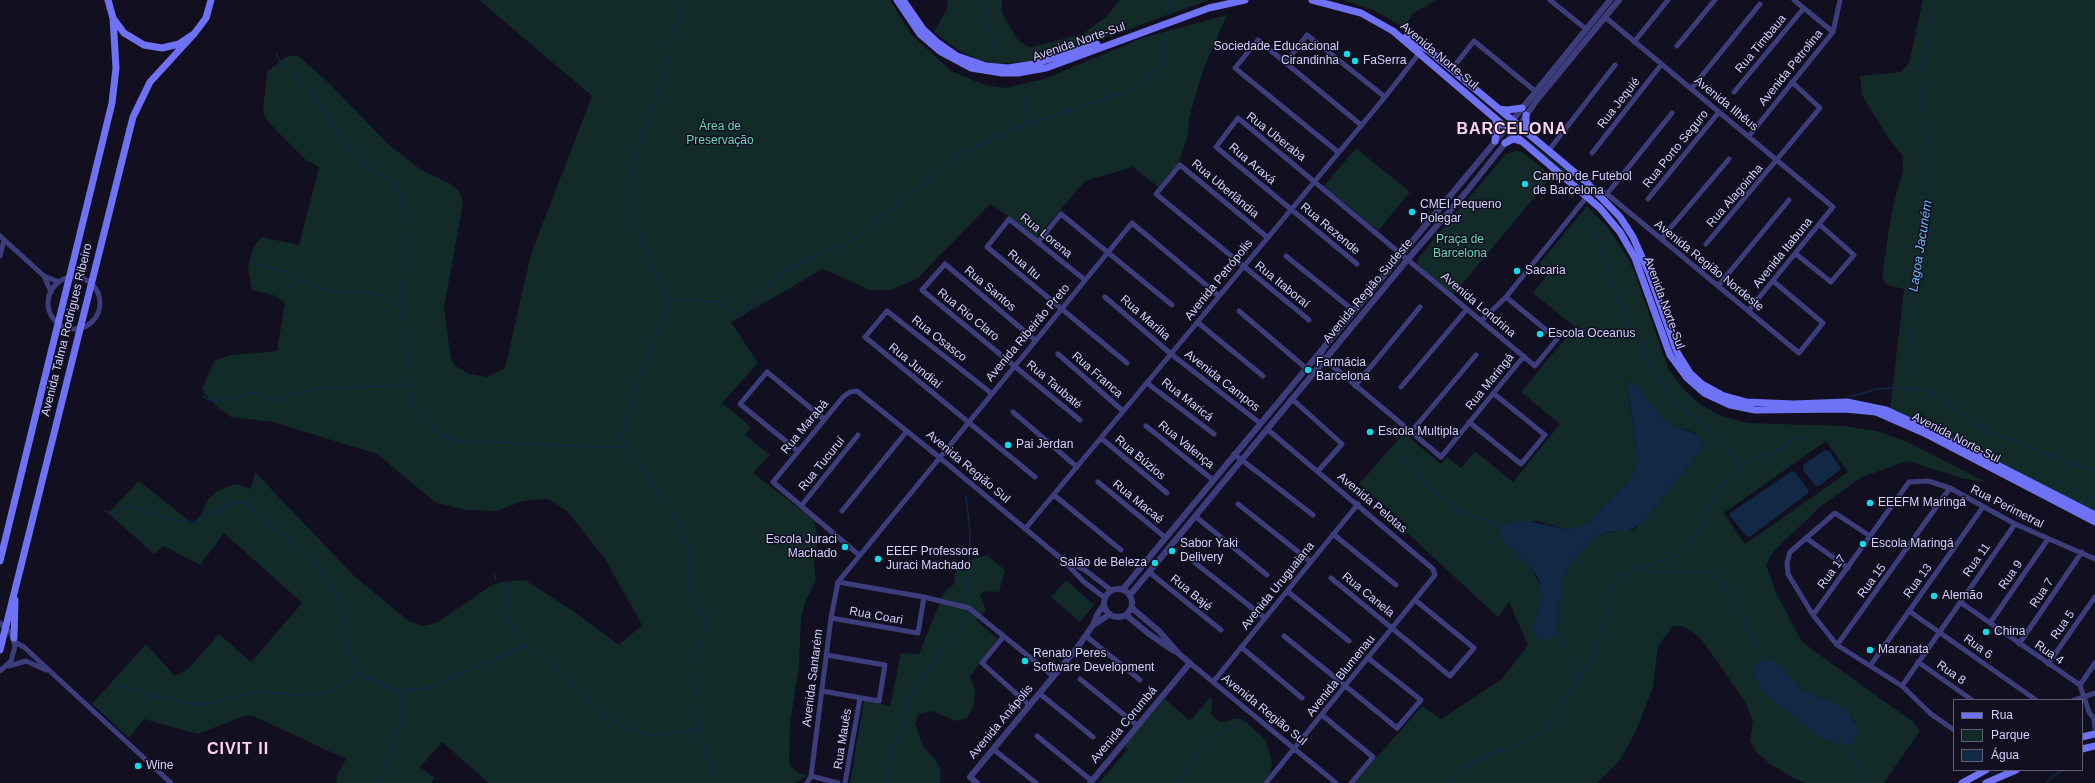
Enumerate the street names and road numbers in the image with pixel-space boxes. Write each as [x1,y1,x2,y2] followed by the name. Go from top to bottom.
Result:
[1732,12,1790,76] street label: Rua Timbaua
[1031,19,1127,65] street label: Avenida Norte-Sul
[1397,19,1481,93] street label: Avenida Norte-Sul
[1756,27,1826,109] street label: Avenida Petrolina
[1691,74,1761,134] street label: Avenida Ilhéus
[1595,75,1643,131] street label: Rua Jequié
[1640,107,1712,191] street label: Rua Porto Seguro
[1243,109,1309,165] street label: Rua Uberaba
[1226,140,1278,188] street label: Rua Araxá
[1188,157,1262,221] street label: Rua Uberlândia
[1704,162,1766,230] street label: Rua Alagoinha
[1297,200,1363,258] street label: Rua Rezende
[1017,211,1075,261] street label: Rua Lorena
[1750,215,1816,291] street label: Avenida Itabuna
[1651,217,1767,315] street label: Avenida Região Nordeste
[1320,236,1416,346] street label: Avenida Região Sudeste
[1182,237,1256,323] street label: Avenida Petrópolis
[38,242,96,418] street label: Avenida Talma Rodrigues Ribeiro
[1005,247,1043,283] street label: Rua Itu
[1641,255,1687,351] street label: Avenida Norte-Sul
[1252,259,1312,311] street label: Rua Itaboraí
[961,263,1019,315] street label: Rua Santos
[1438,270,1518,340] street label: Avenida Londrina
[983,281,1073,385] street label: Avenida Ribeirão Preto
[934,286,1002,344] street label: Rua Rio Claro
[1117,292,1173,344] street label: Rua Marília
[909,313,969,365] street label: Rua Osasco
[886,340,944,392] street label: Rua Jundiaí
[1182,347,1262,415] street label: Avenida Campos
[1069,349,1125,401] street label: Rua Franca
[1463,351,1517,413] street label: Rua Maringá
[1023,358,1085,412] street label: Rua Taubaté
[1158,375,1216,425] street label: Rua Maricá
[778,397,832,457] street label: Rua Marabá
[1909,410,2003,466] street label: Avenida Norte-Sul
[1155,418,1217,472] street label: Rua Valença
[923,428,1013,506] street label: Avenida Região Sul
[1112,433,1168,483] street label: Rua Búzios
[796,434,848,494] street label: Rua Tucuruí
[1334,470,1410,536] street label: Avenida Pelotas
[1110,477,1166,527] street label: Rua Macaé
[1968,482,2046,532] street label: Rua Perimetral
[1238,539,1318,633] street label: Avenida Uruguaiana
[1960,540,1994,580] street label: Rua 11
[1815,552,1849,592] street label: Rua 17
[1996,558,2026,592] street label: Rua 9
[1855,561,1889,601] street label: Rua 15
[1901,561,1935,601] street label: Rua 13
[1339,569,1397,621] street label: Rua Canela
[1167,572,1215,614] street label: Rua Bajé
[2027,576,2057,610] street label: Rua 7
[848,604,904,628] street label: Rua Coari
[2048,608,2078,642] street label: Rua 5
[800,628,826,728] street label: Avenida Santarém
[1304,632,1378,720] street label: Avenida Blumenau
[1961,632,1995,662] street label: Rua 6
[2032,638,2066,668] street label: Rua 4
[1934,658,1968,688] street label: Rua 8
[1219,671,1309,749] street label: Avenida Região Sul
[966,682,1036,762] street label: Avenida Anápolis
[1088,684,1160,766] street label: Avenida Corumbá
[831,708,855,770] street label: Rua Mauês

